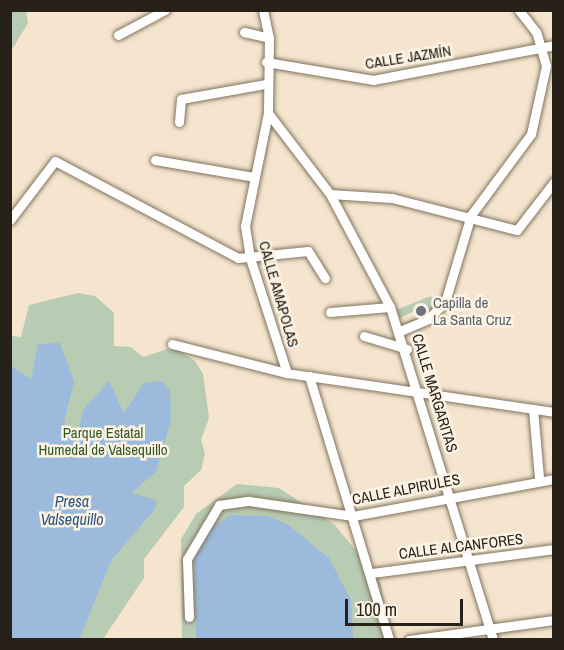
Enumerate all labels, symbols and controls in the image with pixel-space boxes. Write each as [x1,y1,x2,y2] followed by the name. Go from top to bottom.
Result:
[364,41,452,73] street label: CALLE JAZMÍN
[255,239,303,349] street label: CALLE AMAPOLAS
[433,293,512,328] place label: Capilla de La Santa Cruz
[414,304,428,318] marker: Capilla de La Santa Cruz
[408,332,462,454] street label: CALLE MARGARITAS
[39,423,167,458] park label: Parque Estatal Humedal de Valsequillo
[350,470,462,508] street label: CALLE ALPIRULES
[41,491,103,529] water label: Presa Valsequillo
[397,529,525,563] street label: CALLE ALCANFORES
[348,587,466,625] scale bar
[356,597,397,622] text: 100 m

